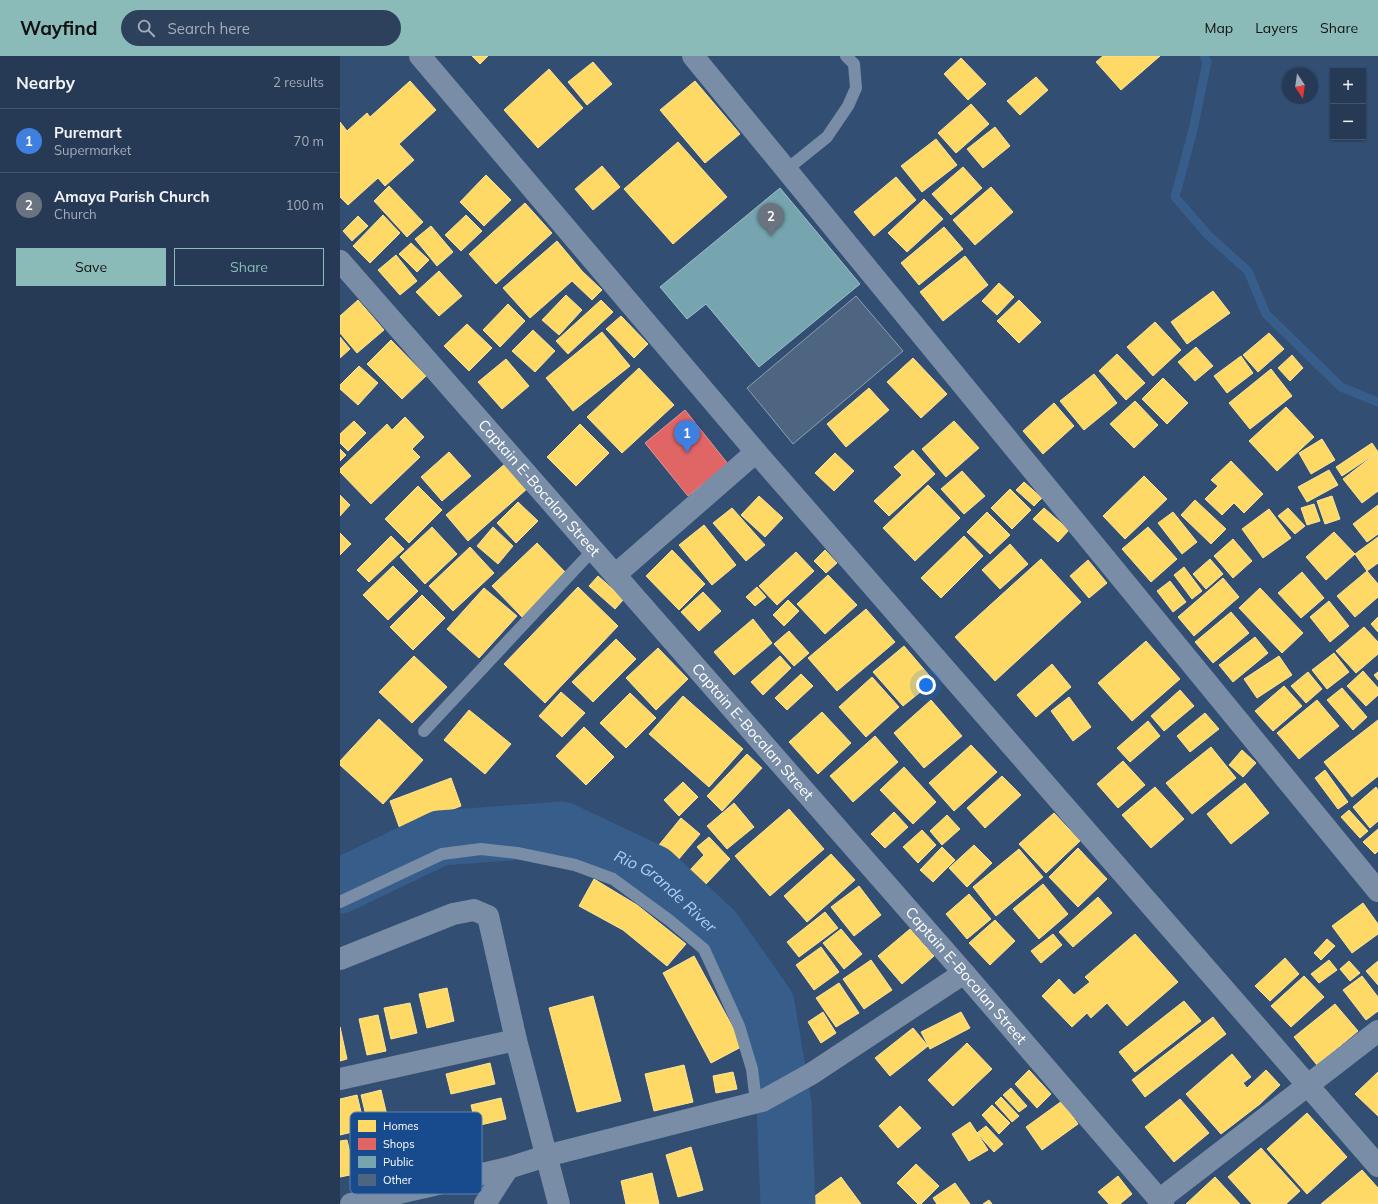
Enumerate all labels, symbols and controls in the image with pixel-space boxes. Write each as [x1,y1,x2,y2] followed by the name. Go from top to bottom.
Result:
[121,10,401,46] search box
[20,16,97,40] text: Wayfind
[135,17,157,39] icon: search
[167,19,250,38] text: Search here
[1204,19,1233,37] text: Map
[1255,19,1298,37] text: Layers
[1320,19,1358,37] text: Share
[1282,68,1318,104] north arrow
[1330,68,1366,140] map controls
[1330,68,1366,104] button: +
[16,72,75,93] text: Nearby
[273,74,324,90] text: 2 results
[1330,104,1366,140] button: −
[54,123,122,142] text: Puremart
[25,133,33,149] text: 1
[294,133,324,149] text: 70 m
[54,142,131,158] text: Supermarket
[54,187,209,206] text: Amaya Parish Church
[25,197,33,213] text: 2
[286,197,324,213] text: 100 m
[758,203,784,236] pin: 2
[54,206,97,222] text: Church
[16,248,166,286] button: Save
[174,248,324,286] button: Share
[474,415,605,560] street label: Captain E-Bocalan Street
[674,420,700,453] pin: 1
[688,659,818,804] street label: Captain E-Bocalan Street
[916,675,936,695] your location
[611,845,722,937] water label: Rio Grande River
[901,903,1031,1048] street label: Captain E-Bocalan Street
[350,1112,482,1194] legend
[383,1119,419,1133] text: Homes
[383,1137,415,1151] text: Shops
[383,1155,414,1169] text: Public
[383,1173,412,1187] text: Other

